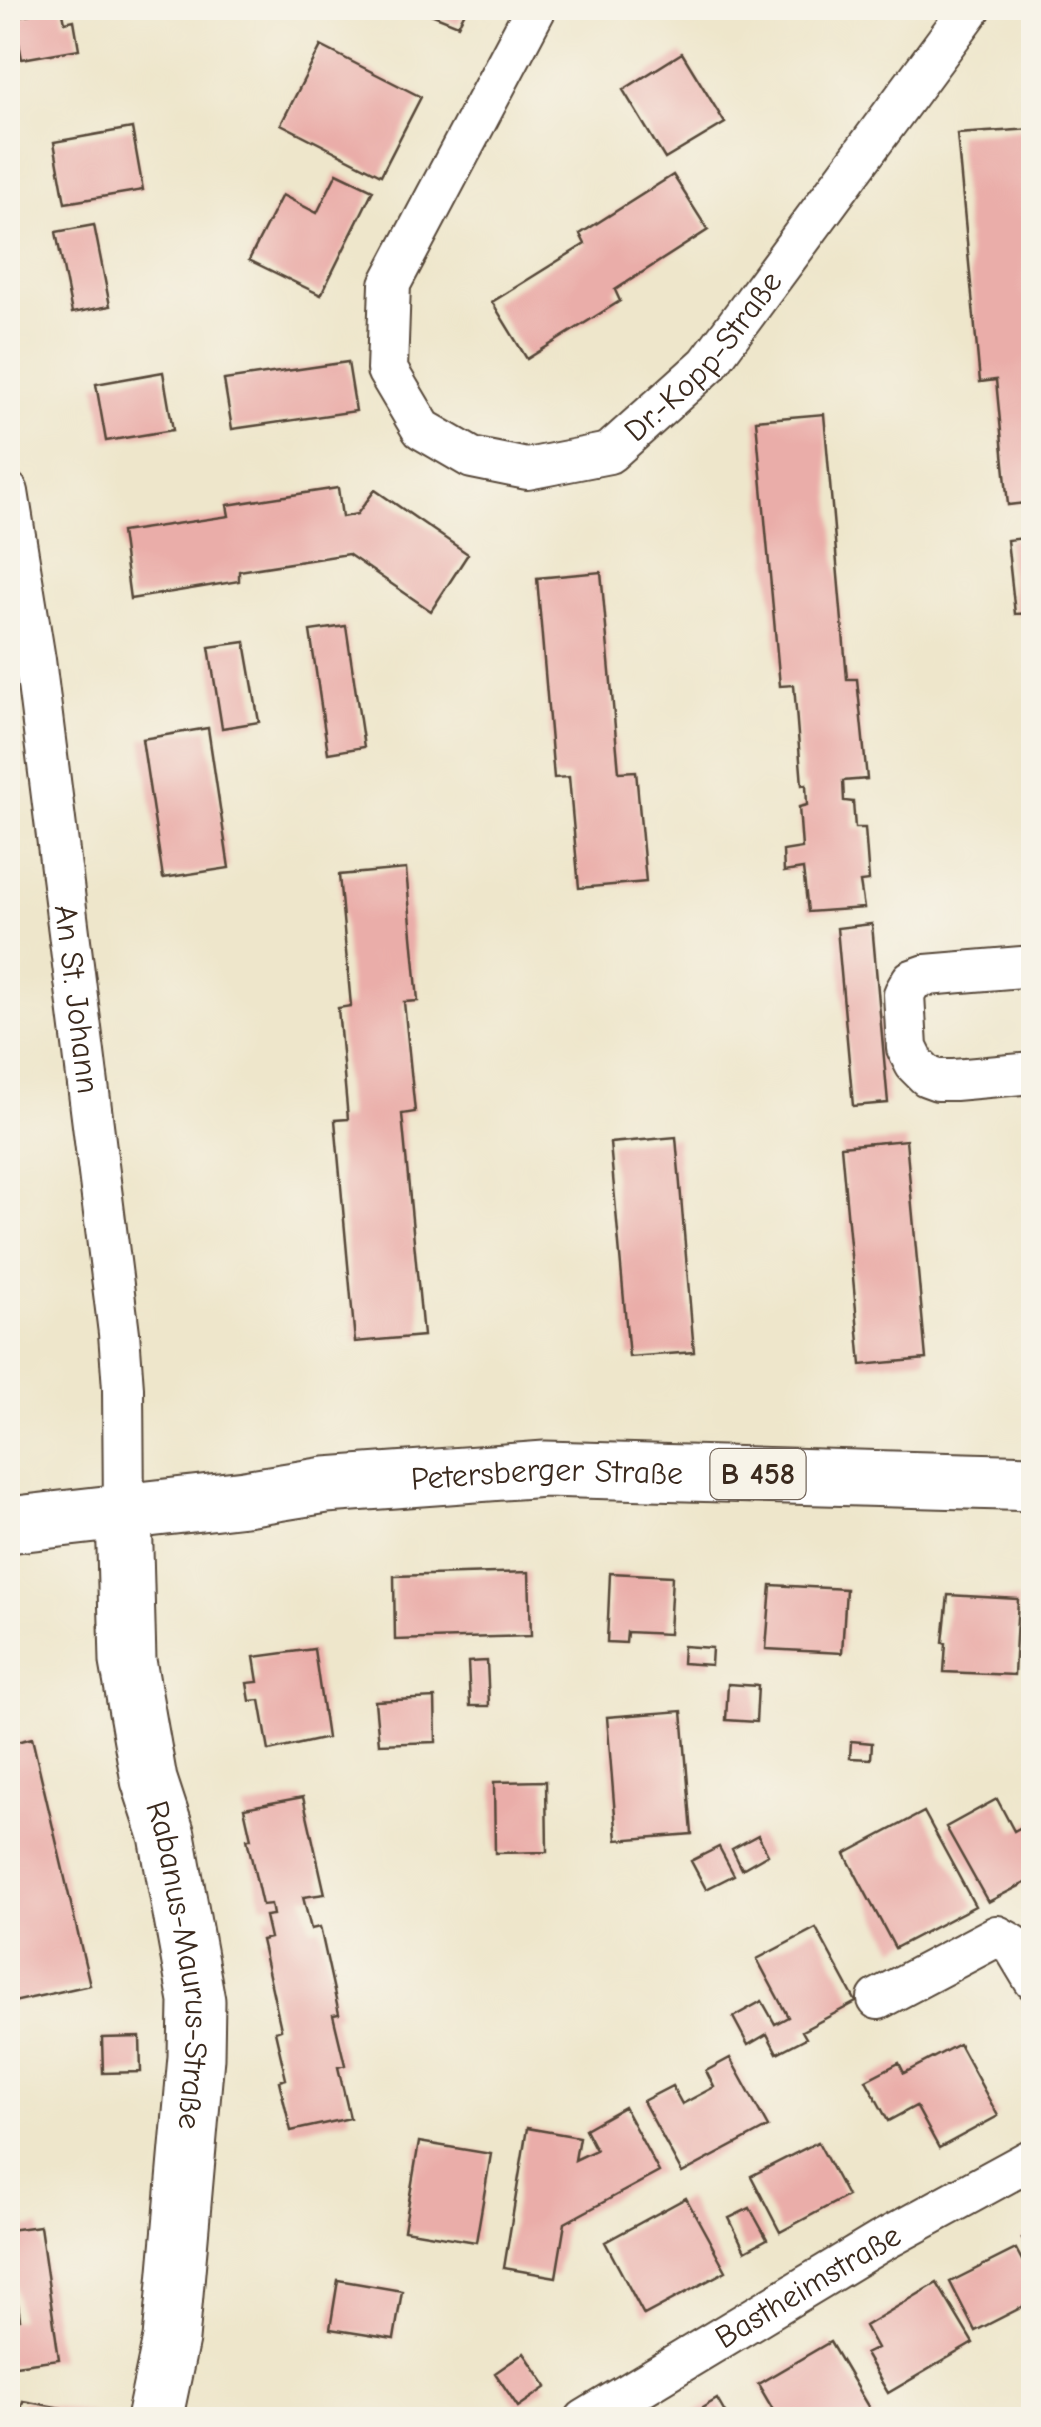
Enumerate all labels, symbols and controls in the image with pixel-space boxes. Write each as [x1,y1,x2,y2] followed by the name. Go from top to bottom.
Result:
[617,263,789,449] street label: Dr.-Kopp-Straße
[47,903,107,1096] street label: An St. Johann
[710,1449,806,1499] road number: B 458
[410,1450,684,1497] street label: Petersberger Straße
[139,1796,216,2131] street label: Rabanus-Maurus-Straße
[708,2216,907,2356] street label: Bastheimstraße

